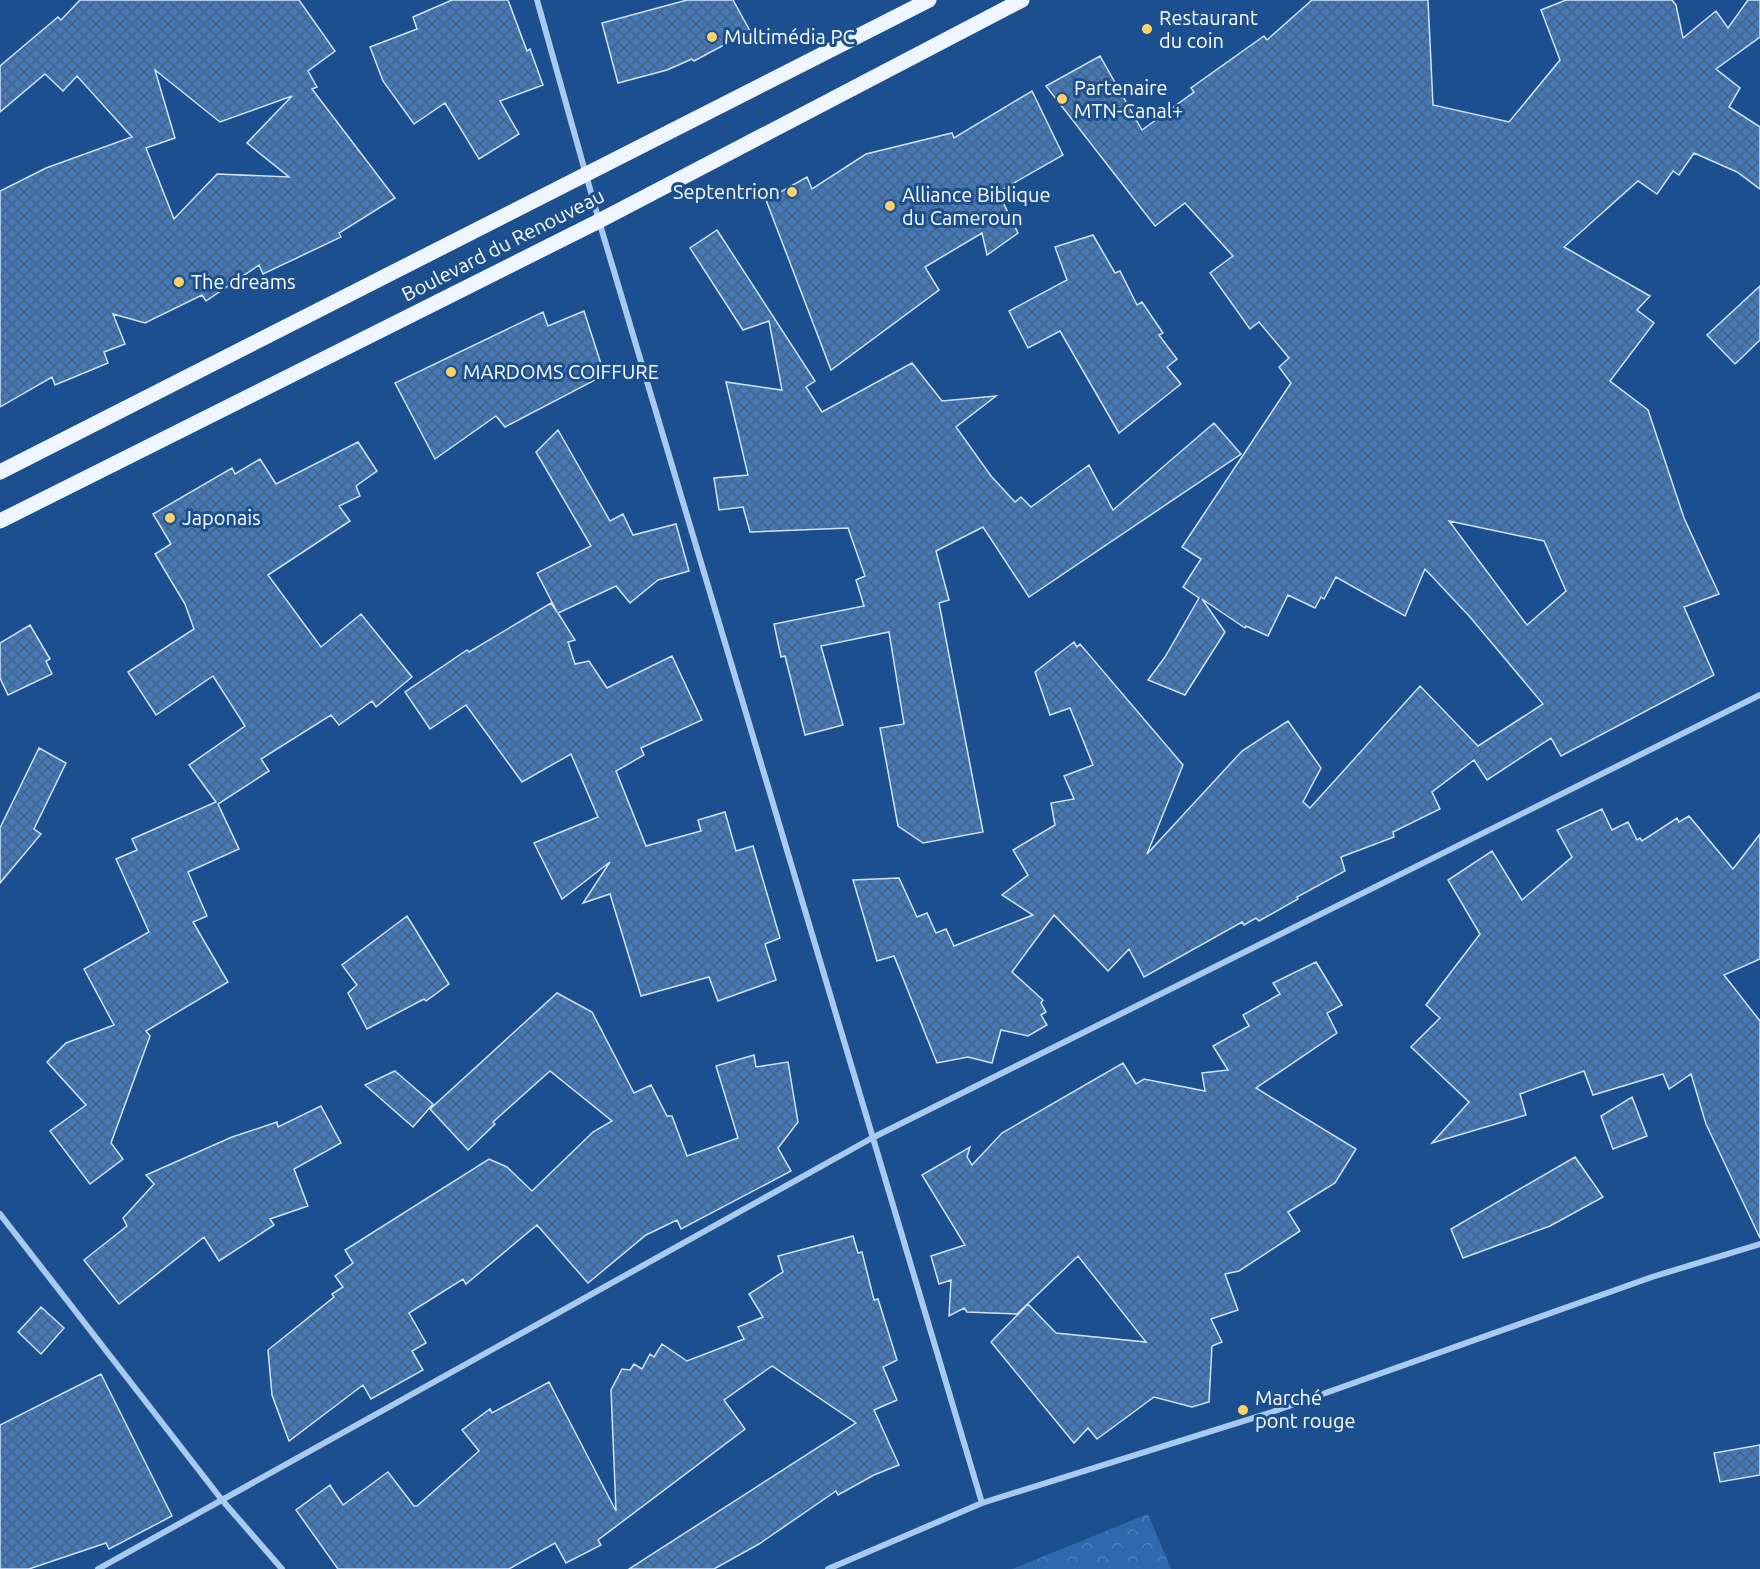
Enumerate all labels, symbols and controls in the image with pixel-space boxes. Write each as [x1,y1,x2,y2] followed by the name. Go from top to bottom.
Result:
[1159,6,1258,52] place label: Restaurant du coin
[1140,22,1154,36] marker: Restaurant du coin
[724,25,855,48] place label: Multimédia PC
[705,30,719,44] marker: Multimédia PC
[1074,76,1183,122] place label: Partenaire MTN-Canal+
[1055,92,1069,106] marker: Partenaire MTN-Canal+
[673,180,780,203] place label: Septentrion
[398,183,608,306] street label: Boulevard du Renouveau
[902,183,1050,229] place label: Alliance Biblique du Cameroun
[785,185,799,199] marker: Septentrion
[883,199,897,213] marker: Alliance Biblique du Cameroun
[191,270,296,293] place label: The dreams
[172,275,186,289] marker: The dreams
[463,360,659,383] place label: MARDOMS COIFFURE
[444,365,458,379] marker: MARDOMS COIFFURE
[182,506,261,529] place label: Japonais
[163,511,177,525] marker: Japonais
[1255,1386,1355,1432] place label: Marché pont rouge
[1236,1403,1250,1417] marker: Marché pont rouge

